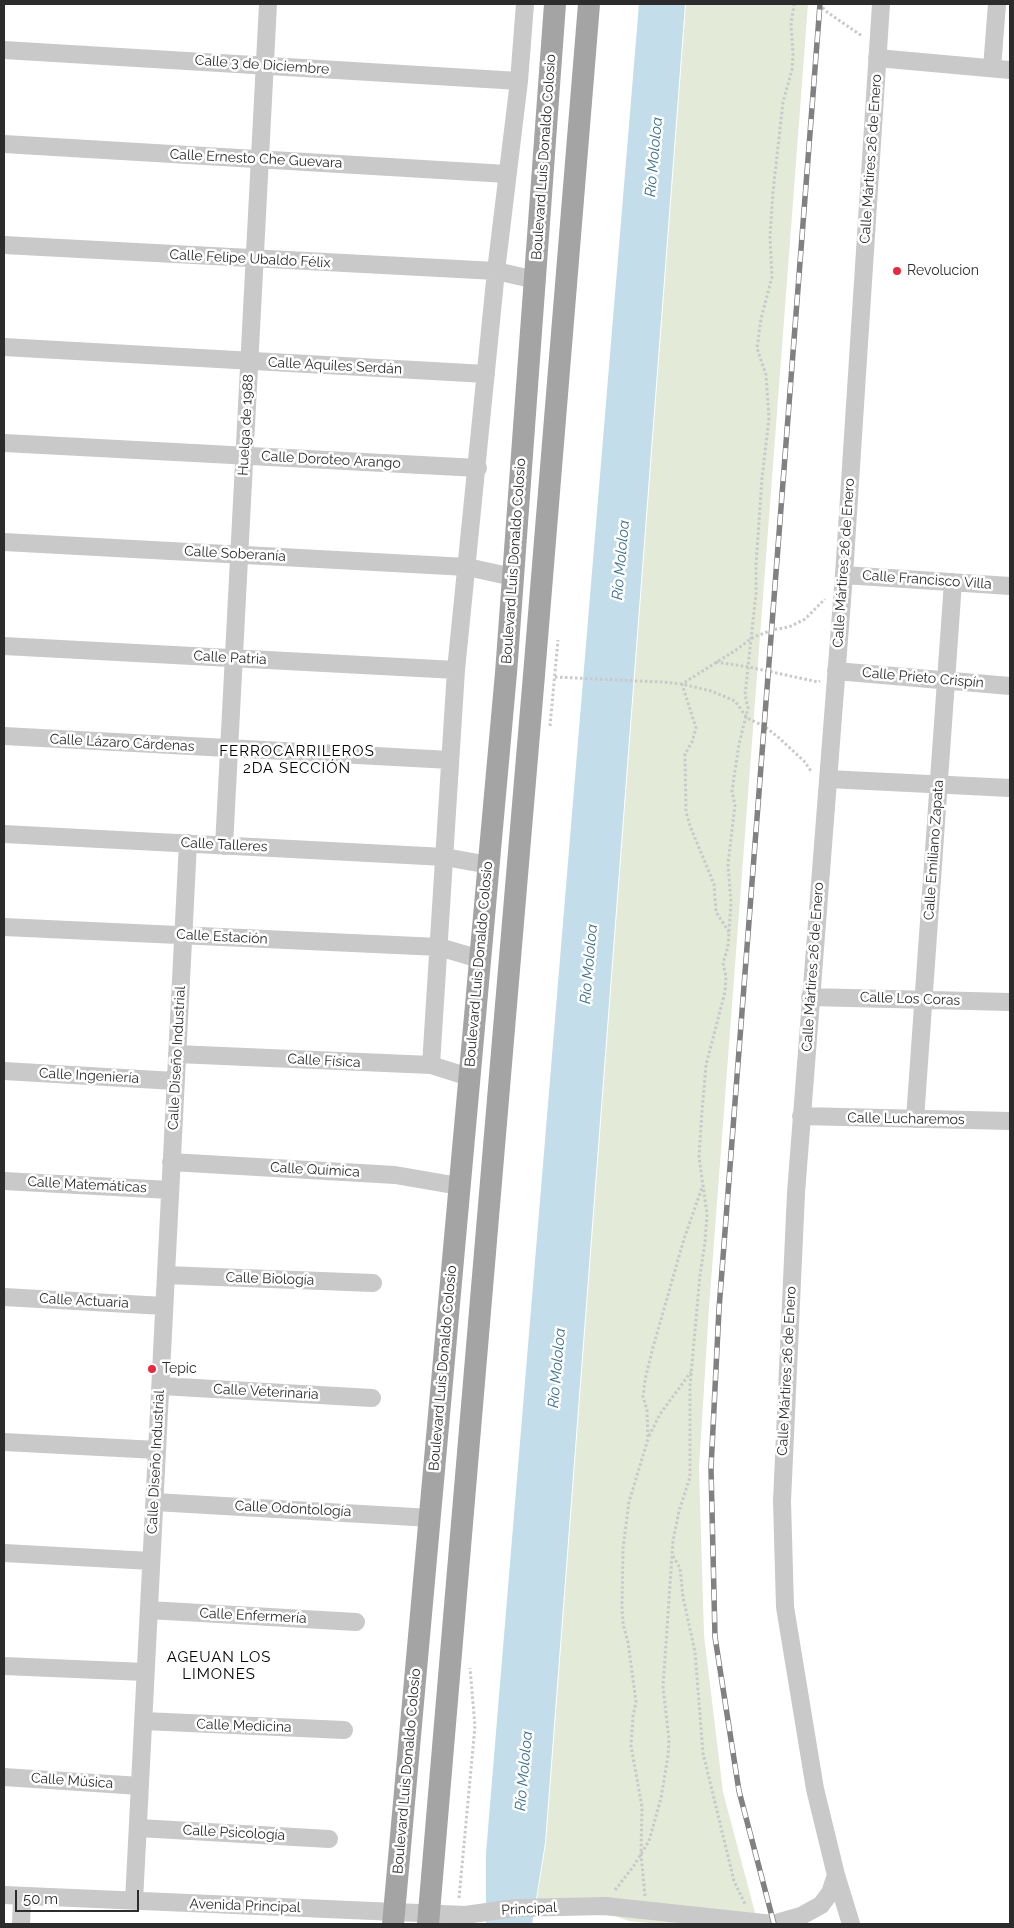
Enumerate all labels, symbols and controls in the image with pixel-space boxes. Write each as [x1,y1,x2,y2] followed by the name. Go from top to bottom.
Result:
[194,52,330,78] street label: Calle 3 de Diciembre
[528,54,560,260] street label: Boulevard Luis Donaldo Colosio
[857,74,885,244] street label: Calle Mártires 26 de Enero
[642,116,666,198] water label: Río Mololoa
[169,146,343,172] street label: Calle Ernesto Che Guevara
[169,246,331,272] street label: Calle Felipe Ubaldo Félix
[907,263,979,279] place label: Revolucion
[891,265,903,277] marker: Revolucion
[268,354,402,378] street label: Calle Aquiles Serdán
[235,374,257,476] street label: Huelga de 1988
[261,448,401,472] street label: Calle Doroteo Arango
[498,458,530,664] street label: Boulevard Luis Donaldo Colosio
[830,478,858,648] street label: Calle Mártires 26 de Enero
[609,519,633,601] water label: Río Mololoa
[184,543,286,565] street label: Calle Soberanía
[862,567,992,593] street label: Calle Francisco Villa
[193,648,267,668] street label: Calle Patria
[861,664,985,692] street label: Calle Prieto Crispín
[49,731,195,755] street label: Calle Lázaro Cárdenas
[217,742,377,777] district label: FERROCARRILEROS 2DA SECCIÓN
[921,779,947,921] street label: Calle Emiliano Zapata
[180,834,268,856] street label: Calle Talleres
[462,861,496,1067] street label: Boulevard Luis Donaldo Colosio
[799,882,827,1052] street label: Calle Mártires 26 de Enero
[577,923,601,1005] water label: Río Mololoa
[176,926,268,948] street label: Calle Estación
[165,986,189,1130] street label: Calle Diseño Industrial
[859,989,961,1009] street label: Calle Los Coras
[287,1051,361,1071] street label: Calle Física
[39,1065,139,1087] street label: Calle Ingeniería
[847,1110,965,1128] street label: Calle Lucharemos
[270,1159,360,1181] street label: Calle Química
[27,1173,147,1197] street label: Calle Matemáticas
[426,1265,460,1471] street label: Boulevard Luis Donaldo Colosio
[225,1269,315,1289] street label: Calle Biología
[774,1286,800,1456] street label: Calle Mártires 26 de Enero
[39,1290,129,1312] street label: Calle Actuaria
[545,1327,569,1409] water label: Río Mololoa
[162,1361,197,1377] place label: Tepic
[146,1363,158,1375] marker: Tepic
[213,1381,319,1403] street label: Calle Veterinaria
[144,1390,168,1534] street label: Calle Diseño Industrial
[234,1498,352,1520] street label: Calle Odontología
[199,1605,307,1627] street label: Calle Enfermería
[165,1648,273,1683] district label: AGEUAN LOS LIMONES
[390,1668,424,1874] street label: Boulevard Luis Donaldo Colosio
[196,1716,292,1736] street label: Calle Medicina
[512,1730,536,1812] water label: Río Mololoa
[30,1770,114,1792] street label: Calle Música
[182,1822,286,1844] street label: Calle Psicología
[18,1880,141,1912] scale bar
[23,1890,58,1908] text: 50 m
[189,1896,301,1916] street label: Avenida Principal
[501,1899,557,1919] street label: Principal

